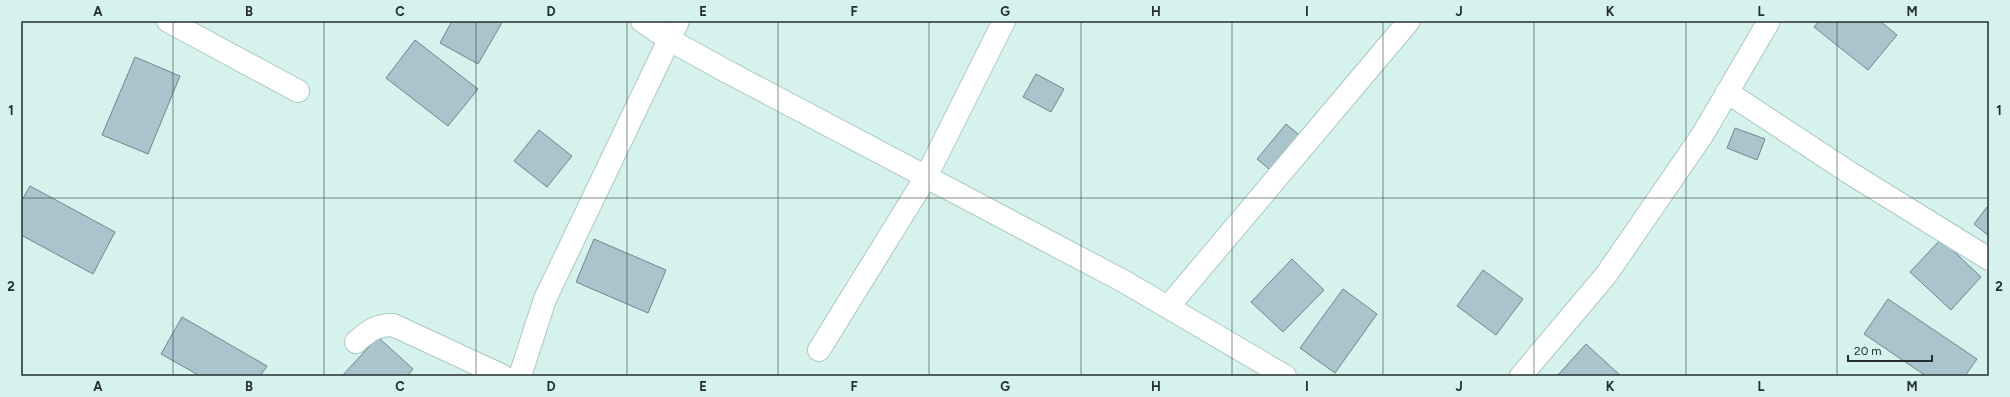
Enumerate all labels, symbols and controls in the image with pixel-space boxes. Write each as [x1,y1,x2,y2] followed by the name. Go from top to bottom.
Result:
[93,4,103,19] text: A
[245,4,253,19] text: B
[395,4,405,19] text: C
[546,4,556,19] text: D
[699,4,707,19] text: E
[850,4,858,19] text: F
[1000,4,1010,19] text: G
[1151,4,1161,19] text: H
[1305,4,1309,19] text: I
[1455,4,1463,19] text: J
[1606,4,1615,19] text: K
[1758,4,1765,19] text: L
[1906,4,1918,19] text: M
[8,103,14,118] text: 1
[1996,103,2002,118] text: 1
[7,279,15,294] text: 2
[1995,279,2003,294] text: 2
[1848,337,1932,363] scale bar
[1854,344,1882,358] text: 20 m
[93,379,103,394] text: A
[245,379,253,394] text: B
[395,379,405,394] text: C
[546,379,556,394] text: D
[699,379,707,394] text: E
[850,379,858,394] text: F
[1000,379,1010,394] text: G
[1151,379,1161,394] text: H
[1305,379,1309,394] text: I
[1455,379,1463,394] text: J
[1606,379,1615,394] text: K
[1758,379,1765,394] text: L
[1906,379,1918,394] text: M

